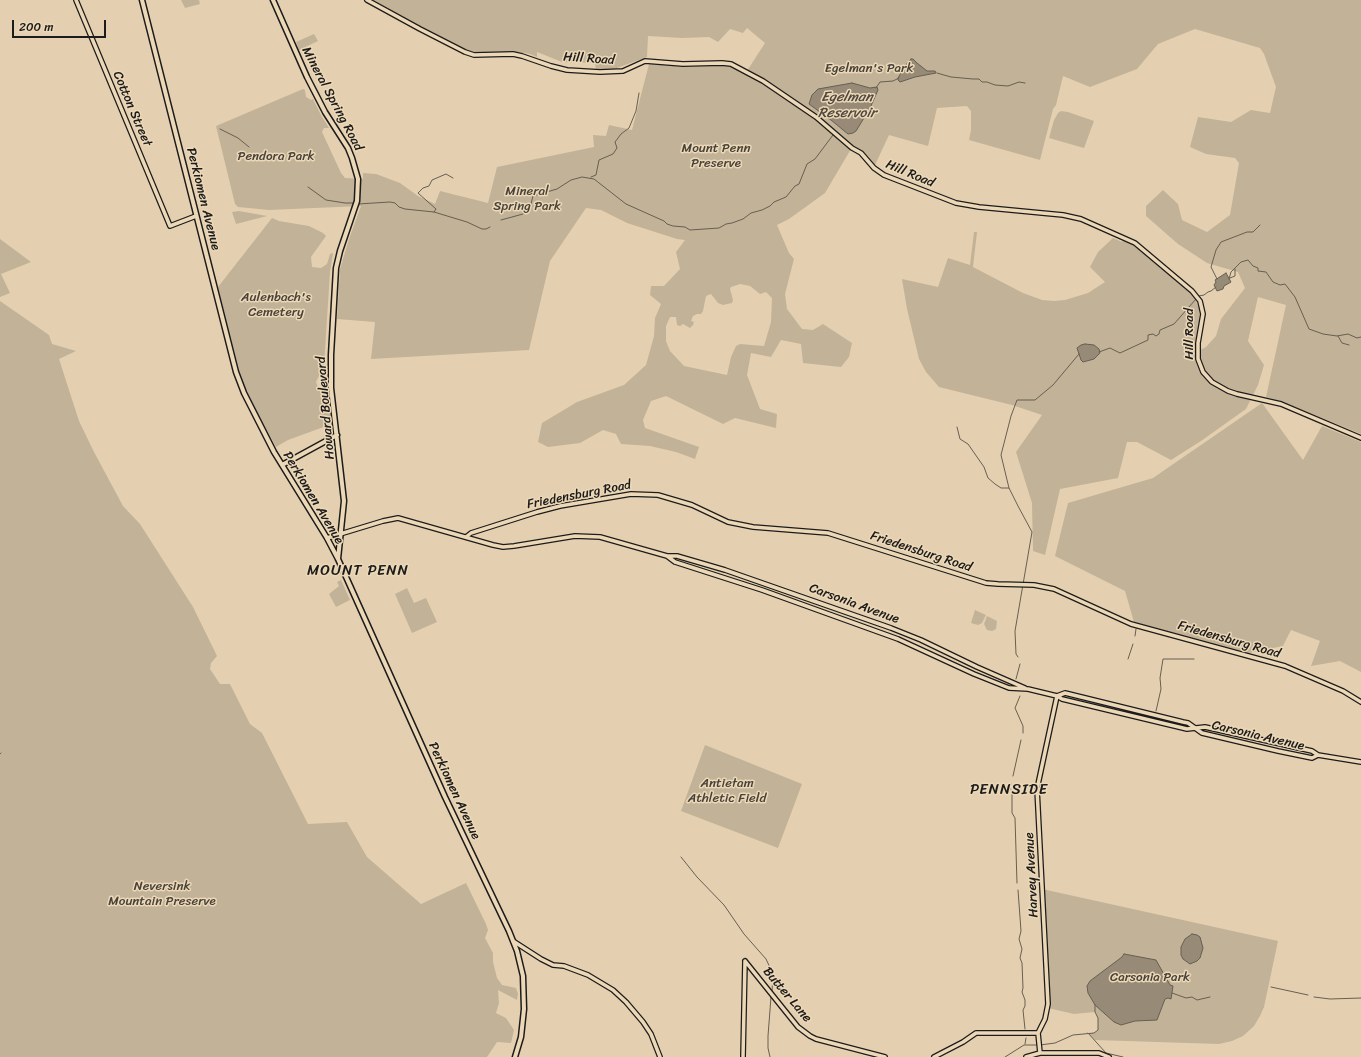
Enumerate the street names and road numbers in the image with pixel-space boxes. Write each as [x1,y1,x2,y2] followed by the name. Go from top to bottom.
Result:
[298,44,366,154] street label: Mineral Spring Road
[563,49,615,69] street label: Hill Road
[109,69,155,149] street label: Cotton Street
[183,146,223,252] street label: Perkiomen Avenue
[883,157,937,191] street label: Hill Road
[1182,308,1198,360] street label: Hill Road
[314,356,338,460] street label: Howard Boulevard
[279,449,347,547] street label: Perkiomen Avenue
[526,477,632,513] street label: Friedensburg Road
[868,528,974,576] street label: Friedensburg Road
[807,580,901,628] street label: Carsonia Avenue
[1176,618,1282,662] street label: Friedensburg Road
[1210,718,1306,754] street label: Carsonia Avenue
[425,740,483,842] street label: Perkiomen Avenue
[1022,832,1042,918] street label: Harvey Avenue
[759,964,815,1026] street label: Butter Lane

